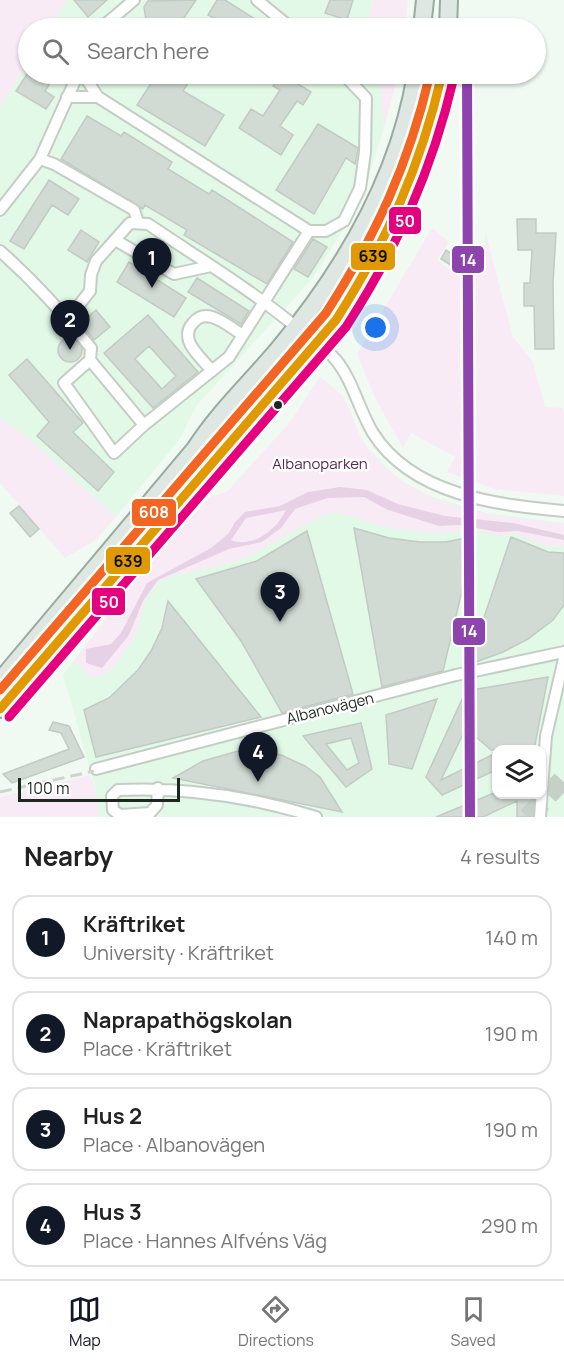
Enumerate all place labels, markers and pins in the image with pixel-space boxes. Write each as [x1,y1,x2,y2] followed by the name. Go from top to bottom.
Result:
[132,238,172,288] pin: 1
[50,300,90,350] pin: 2
[272,399,284,411] unlabelled marker
[260,572,300,622] pin: 3
[238,732,278,782] pin: 4

